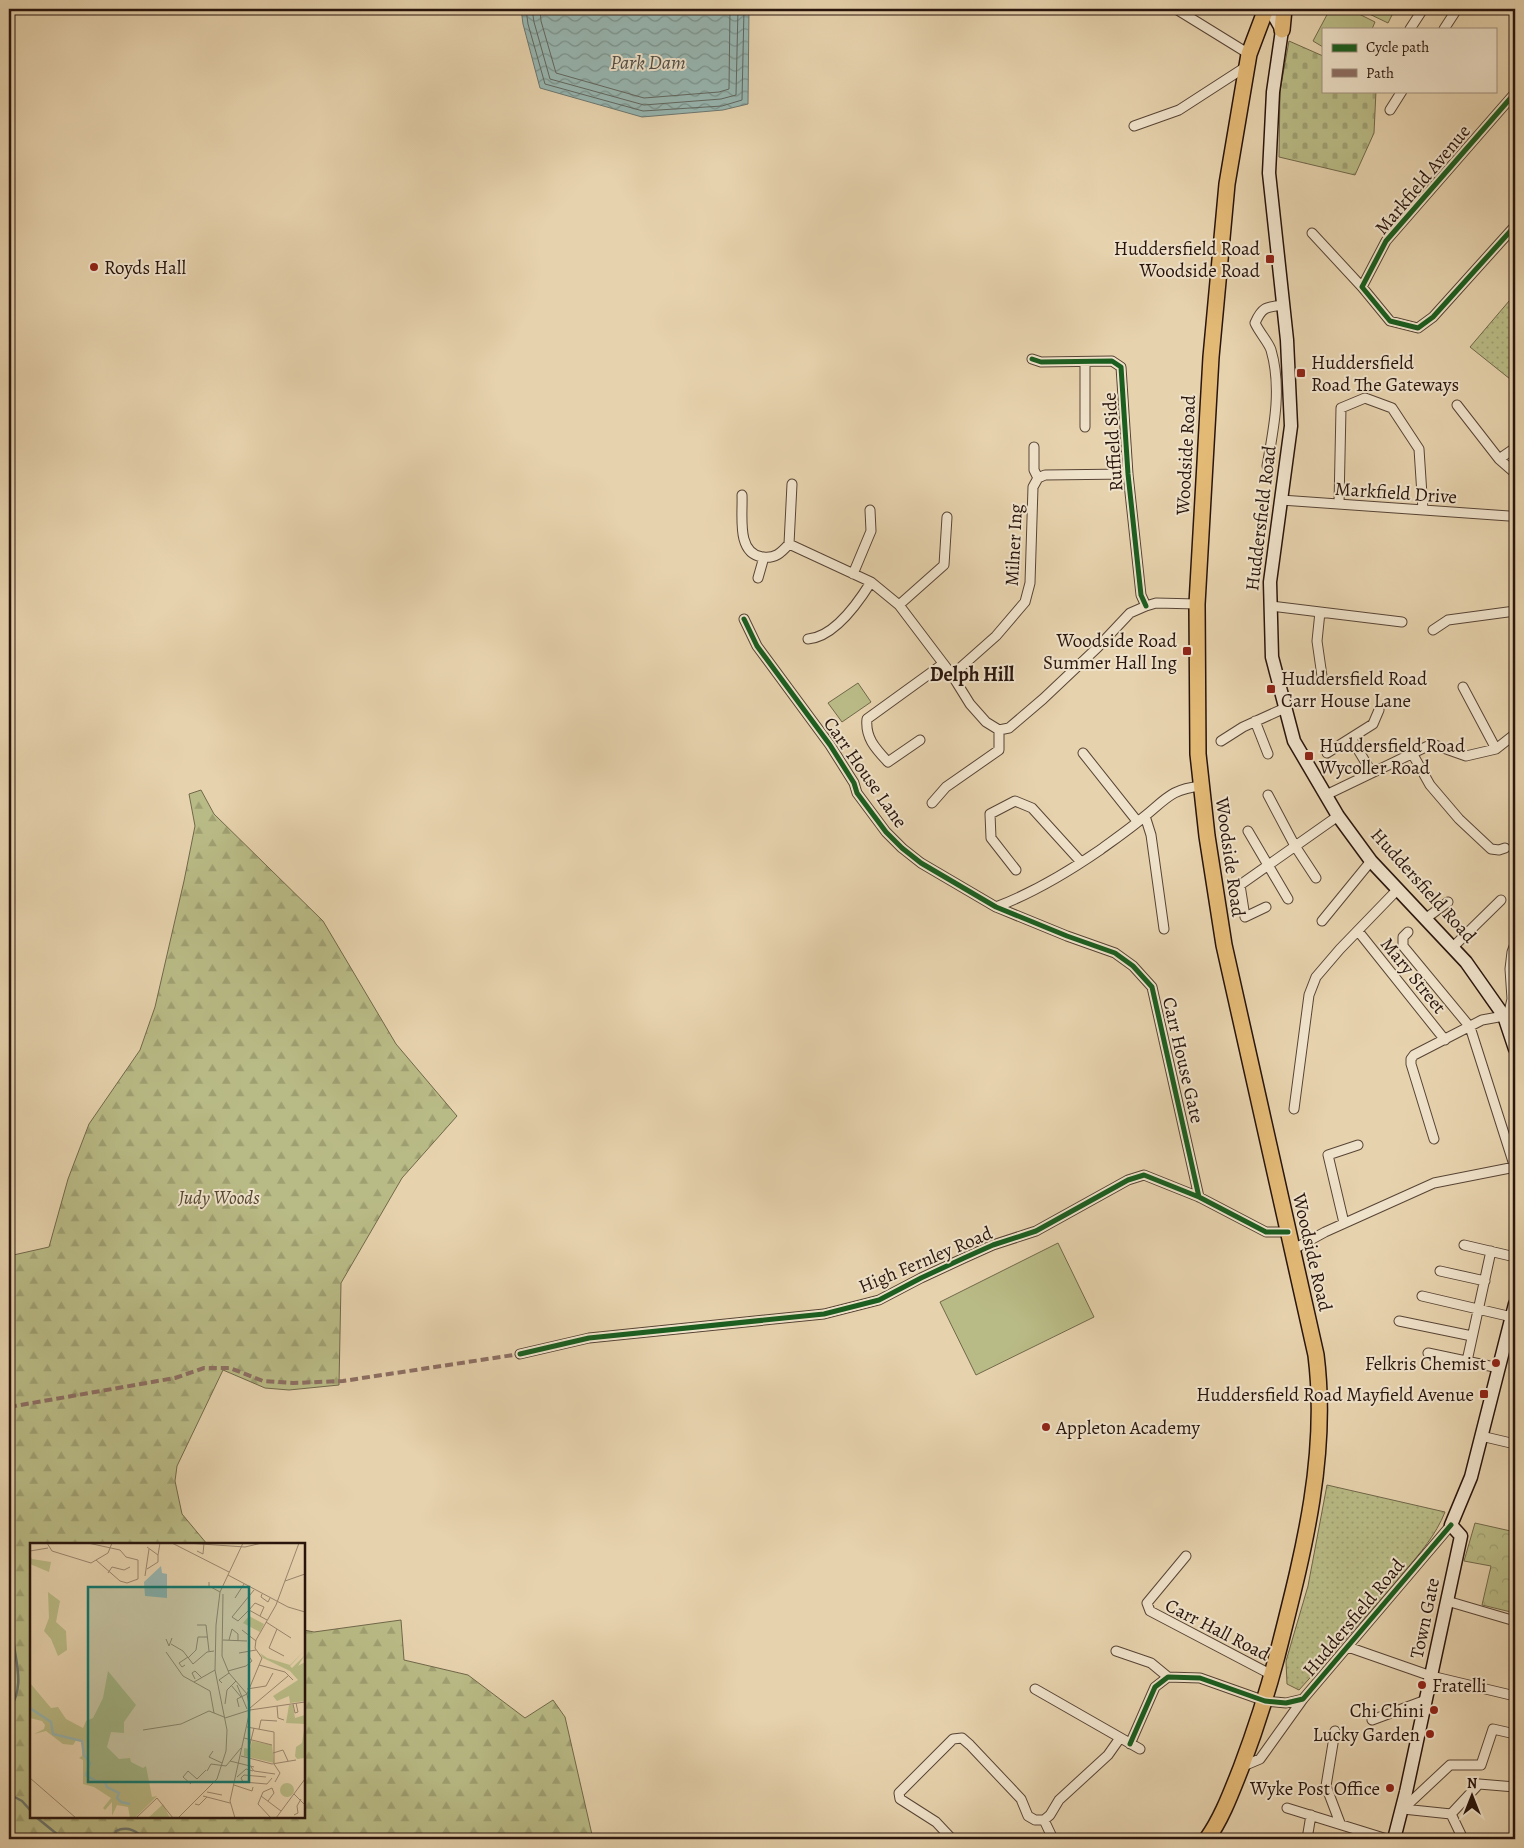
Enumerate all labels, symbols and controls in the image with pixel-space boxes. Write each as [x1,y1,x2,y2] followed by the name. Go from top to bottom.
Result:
[1322,28,1496,92] legend
[1366,37,1429,57] text: Cycle path
[610,49,686,76] water label: Park Dam
[1366,63,1394,83] text: Path
[1369,119,1477,240] street label: Markfield Avenue
[1114,236,1261,284] place label: Huddersfield Road Woodside Road
[1264,253,1276,265] marker: Huddersfield Road Woodside Road
[104,255,186,281] place label: Royds Hall
[88,261,100,273] marker: Royds Hall
[1311,350,1459,398] place label: Huddersfield Road The Gateways
[1295,367,1307,379] marker: Huddersfield Road The Gateways
[1097,392,1129,492] street label: Ruffield Side
[1170,393,1202,517] street label: Woodside Road
[1239,443,1283,592] street label: Huddersfield Road
[1334,476,1458,510] street label: Markfield Drive
[999,503,1029,587] street label: Milner Ing
[1043,628,1178,676] place label: Woodside Road Summer Hall Ing
[1181,645,1193,657] marker: Woodside Road Summer Hall Ing
[930,661,1015,688] district label: Delph Hill
[1281,666,1428,714] place label: Huddersfield Road Carr House Lane
[1265,683,1277,695] marker: Huddersfield Road Carr House Lane
[817,712,913,833] street label: Carr House Lane
[1318,733,1466,781] place label: Huddersfield Road Wycoller Road
[1303,750,1315,762] marker: Huddersfield Road Wycoller Road
[1209,795,1251,919] street label: Woodside Road
[1365,823,1482,949] street label: Huddersfield Road
[1374,932,1452,1019] street label: Mary Street
[1156,995,1210,1126] street label: Carr House Gate
[177,1185,260,1211] park label: Judy Woods
[1286,1190,1338,1315] street label: Woodside Road
[855,1220,997,1300] street label: High Fernley Road
[1365,1351,1486,1377] place label: Felkris Chemist
[1490,1357,1502,1369] marker: Felkris Chemist
[1196,1382,1474,1408] place label: Huddersfield Road Mayfield Avenue
[1478,1388,1490,1400] marker: Huddersfield Road Mayfield Avenue
[1055,1415,1201,1441] place label: Appleton Academy
[1040,1421,1052,1433] marker: Appleton Academy
[30,1543,305,1818] inset map
[1297,1553,1411,1682] street label: Huddersfield Road
[1404,1575,1446,1661] street label: Town Gate
[1161,1592,1275,1668] street label: Carr Hall Road
[1432,1673,1487,1699] place label: Fratelli
[1416,1679,1428,1691] marker: Fratelli
[1350,1698,1424,1724] place label: Chi Chini
[1428,1704,1440,1716] marker: Chi Chini
[1313,1722,1420,1748] place label: Lucky Garden
[1424,1728,1436,1740] marker: Lucky Garden
[1446,1770,1496,1820] north arrow
[1467,1774,1477,1793] text: N
[1249,1776,1380,1802] place label: Wyke Post Office
[1384,1782,1396,1794] marker: Wyke Post Office

